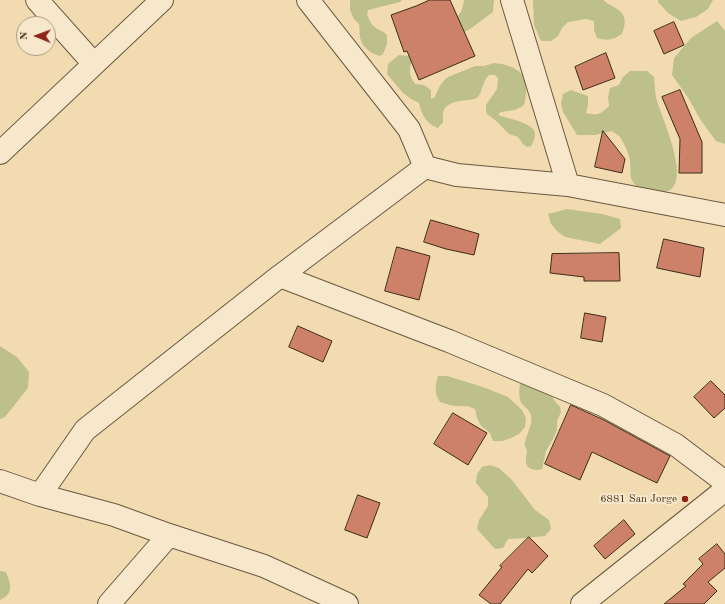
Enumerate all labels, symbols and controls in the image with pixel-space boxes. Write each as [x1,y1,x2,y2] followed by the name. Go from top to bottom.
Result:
[16,16,56,56] north arrow
[19,32,30,40] text: N
[600,492,677,506] place label: 6881 San Jorge
[680,494,690,504] marker: 6881 San Jorge

